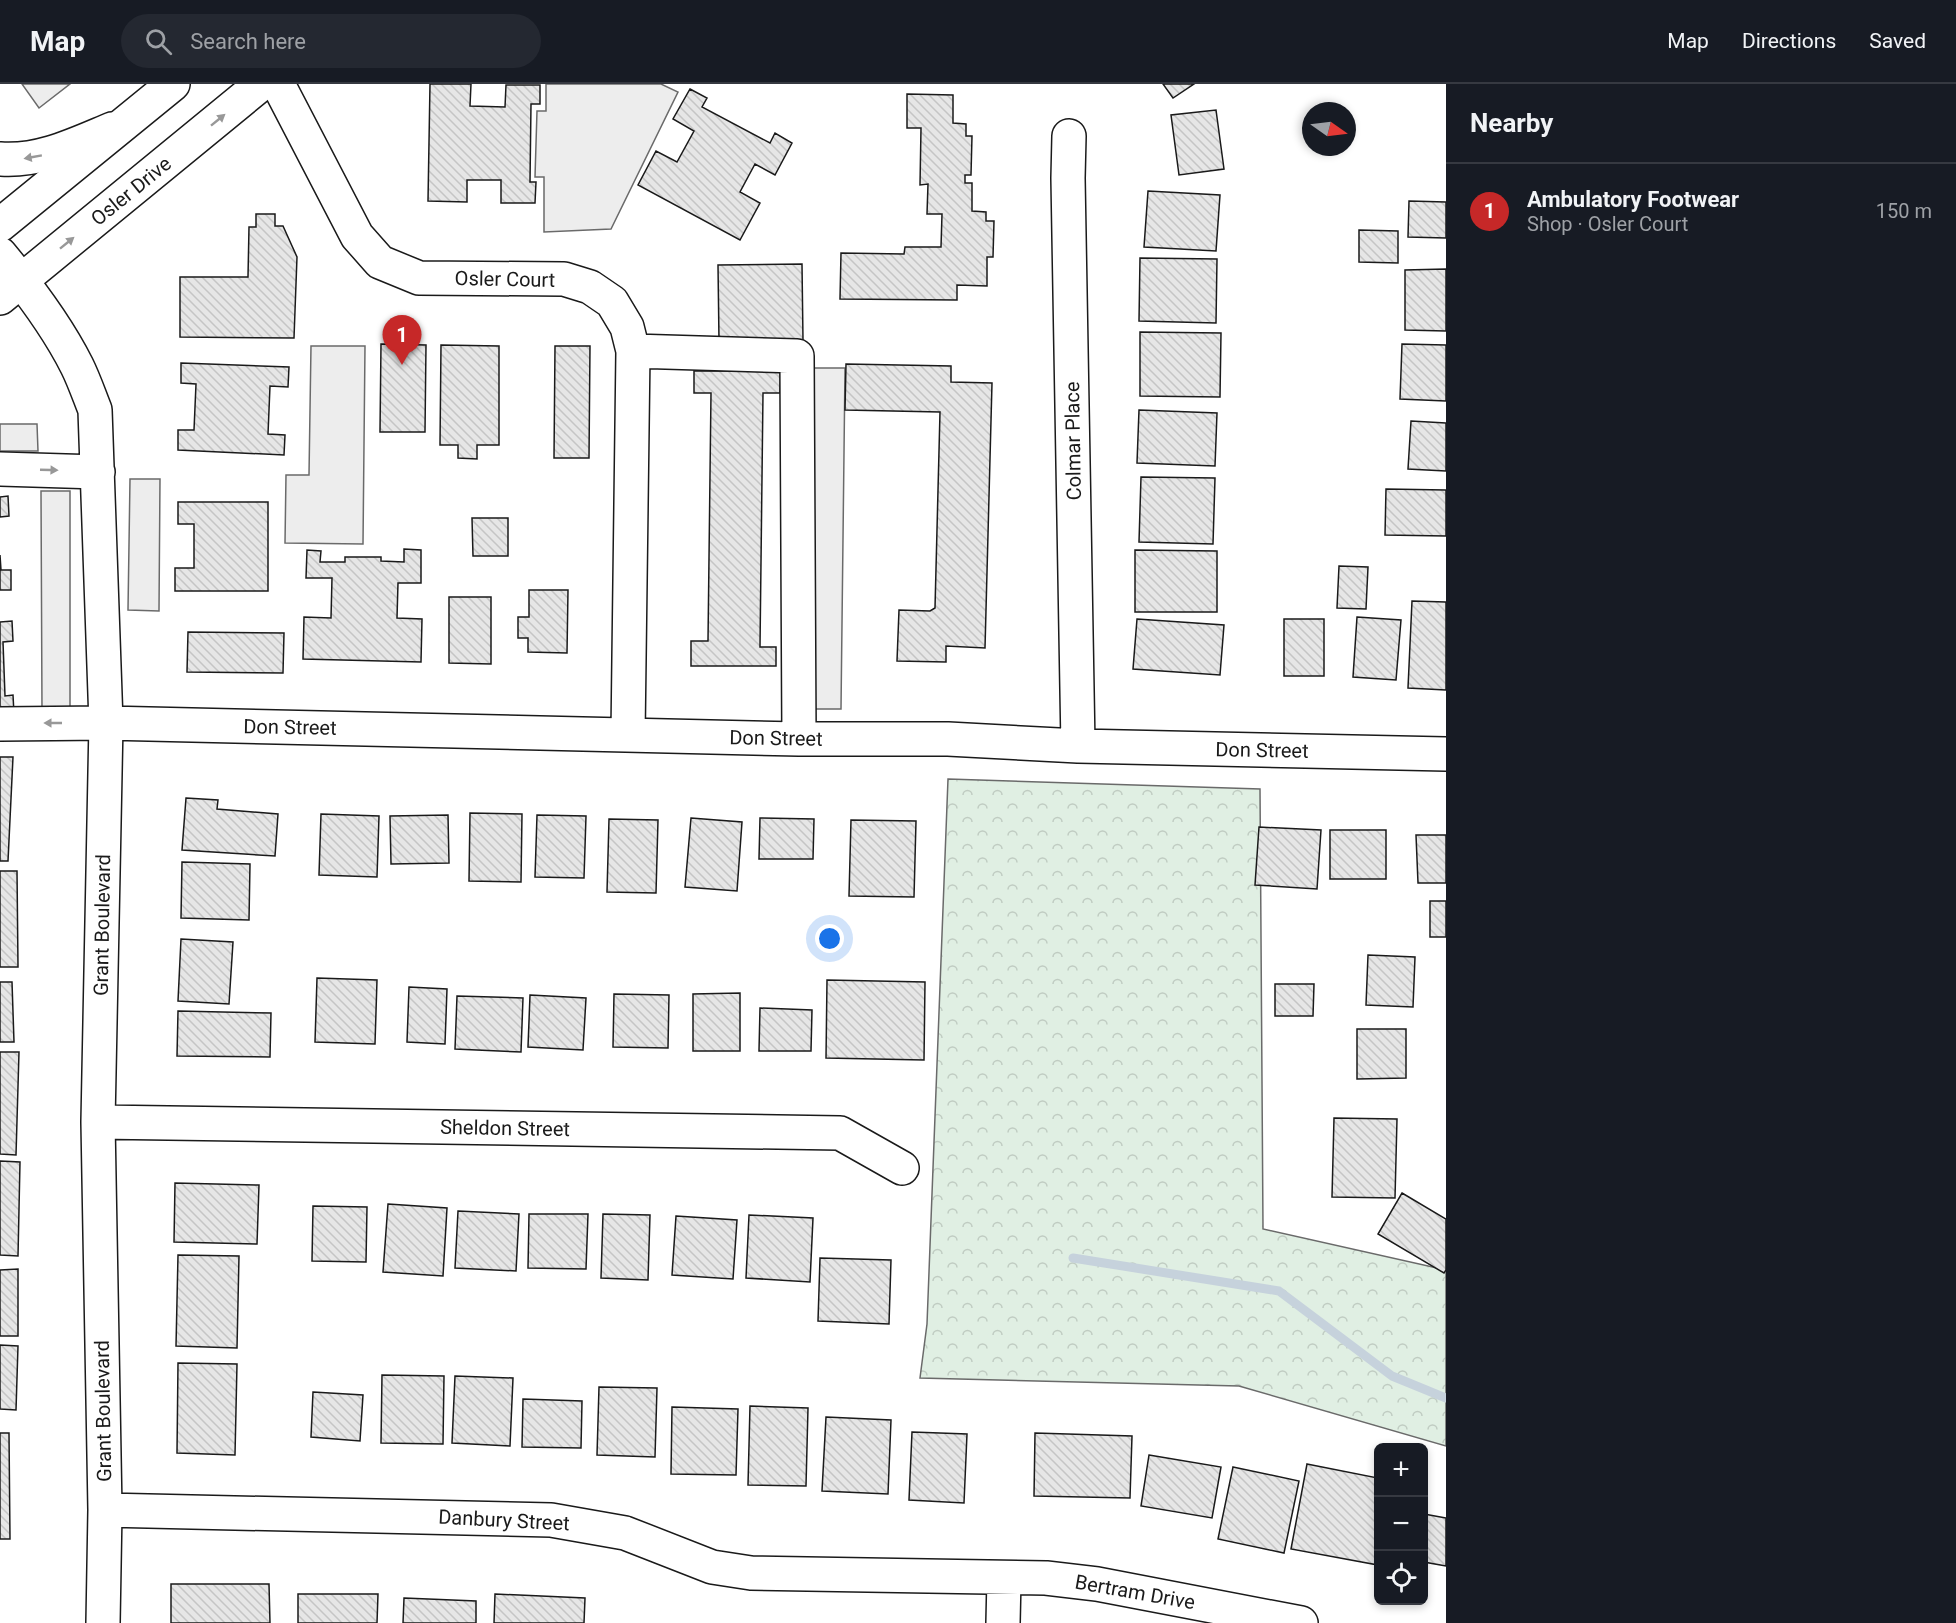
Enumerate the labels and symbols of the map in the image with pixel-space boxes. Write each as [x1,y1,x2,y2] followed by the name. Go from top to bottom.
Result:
[1302,102,1356,156] north arrow
[210,113,226,126] one-way arrow
[86,151,176,231] street label: Osler Drive
[23,152,42,161] one-way arrow
[59,237,74,250] one-way arrow
[455,266,555,292] street label: Osler Court
[382,316,422,365] pin: 1
[1060,381,1086,501] street label: Colmar Place
[39,466,58,475] one-way arrow
[243,714,337,740] street label: Don Street
[43,718,62,728] one-way arrow
[729,725,823,751] street label: Don Street
[1215,737,1309,763] street label: Don Street
[89,854,115,996] street label: Grant Boulevard
[815,924,844,953] your location
[440,1115,570,1141] street label: Sheldon Street
[90,1340,116,1482] street label: Grant Boulevard
[438,1505,570,1535] street label: Danbury Street
[1073,1570,1197,1614] street label: Bertram Drive

